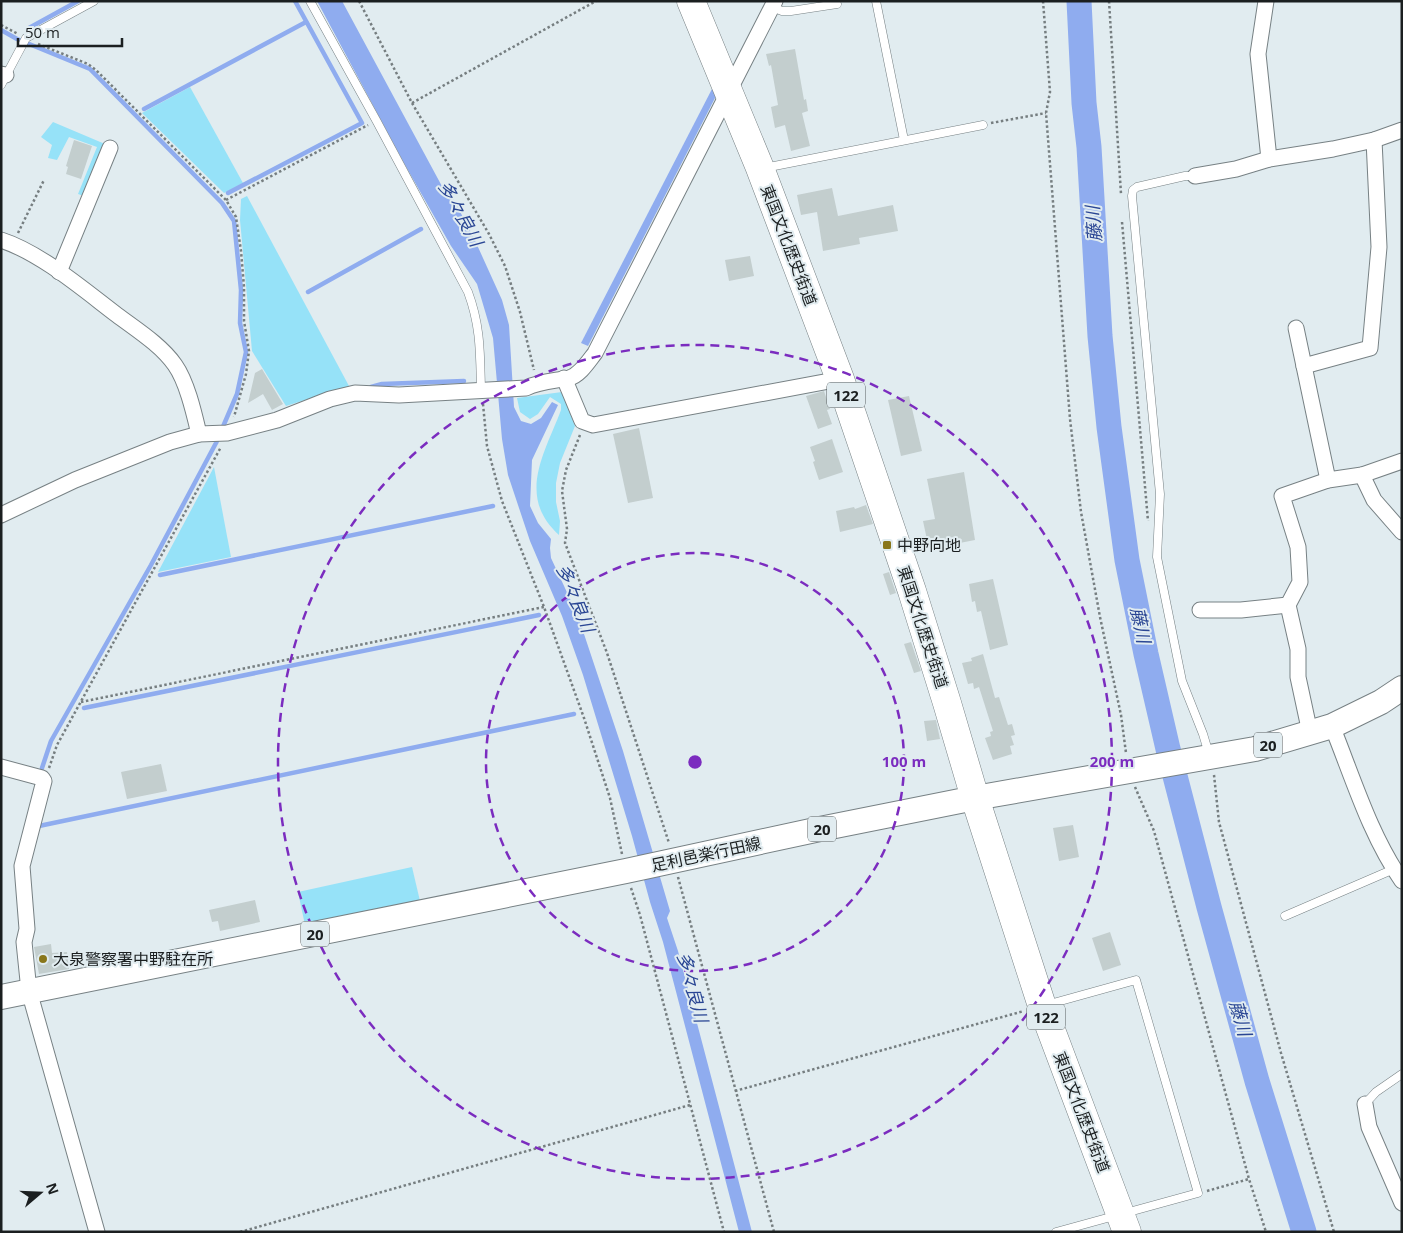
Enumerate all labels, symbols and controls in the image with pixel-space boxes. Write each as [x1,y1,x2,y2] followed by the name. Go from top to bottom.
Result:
[18,15,121,47] scale bar
[25,22,60,42] text: 50 m
[433,176,490,252] water label: 多々良川
[756,181,822,309] street label: 東国文化歴史街道
[1080,203,1106,243] water label: 藤川
[827,382,865,408] road number: 122
[897,534,961,556] place label: 中野向地
[881,539,893,551] marker: 中野向地
[551,560,601,638] water label: 多々良川
[893,563,953,691] street label: 東国文化歴史街道
[1126,605,1157,647] water label: 藤川
[1254,732,1282,758] road number: 20
[882,751,926,771] text: 100 m
[1090,751,1134,771] text: 200 m
[686,753,704,771] centre of rings
[808,816,836,842] road number: 20
[649,832,763,876] street label: 足利邑楽行田線
[301,922,329,946] road number: 20
[53,948,213,970] place label: 大泉警察署中野駐在所
[672,949,714,1027] water label: 多々良川
[37,953,49,965] marker: 大泉警察署中野駐在所
[1225,997,1258,1041] water label: 藤川
[1027,1004,1065,1030] road number: 122
[1049,1048,1115,1176] street label: 東国文化歴史街道
[15,1168,65,1218] north arrow
[42,1180,64,1197] text: N

